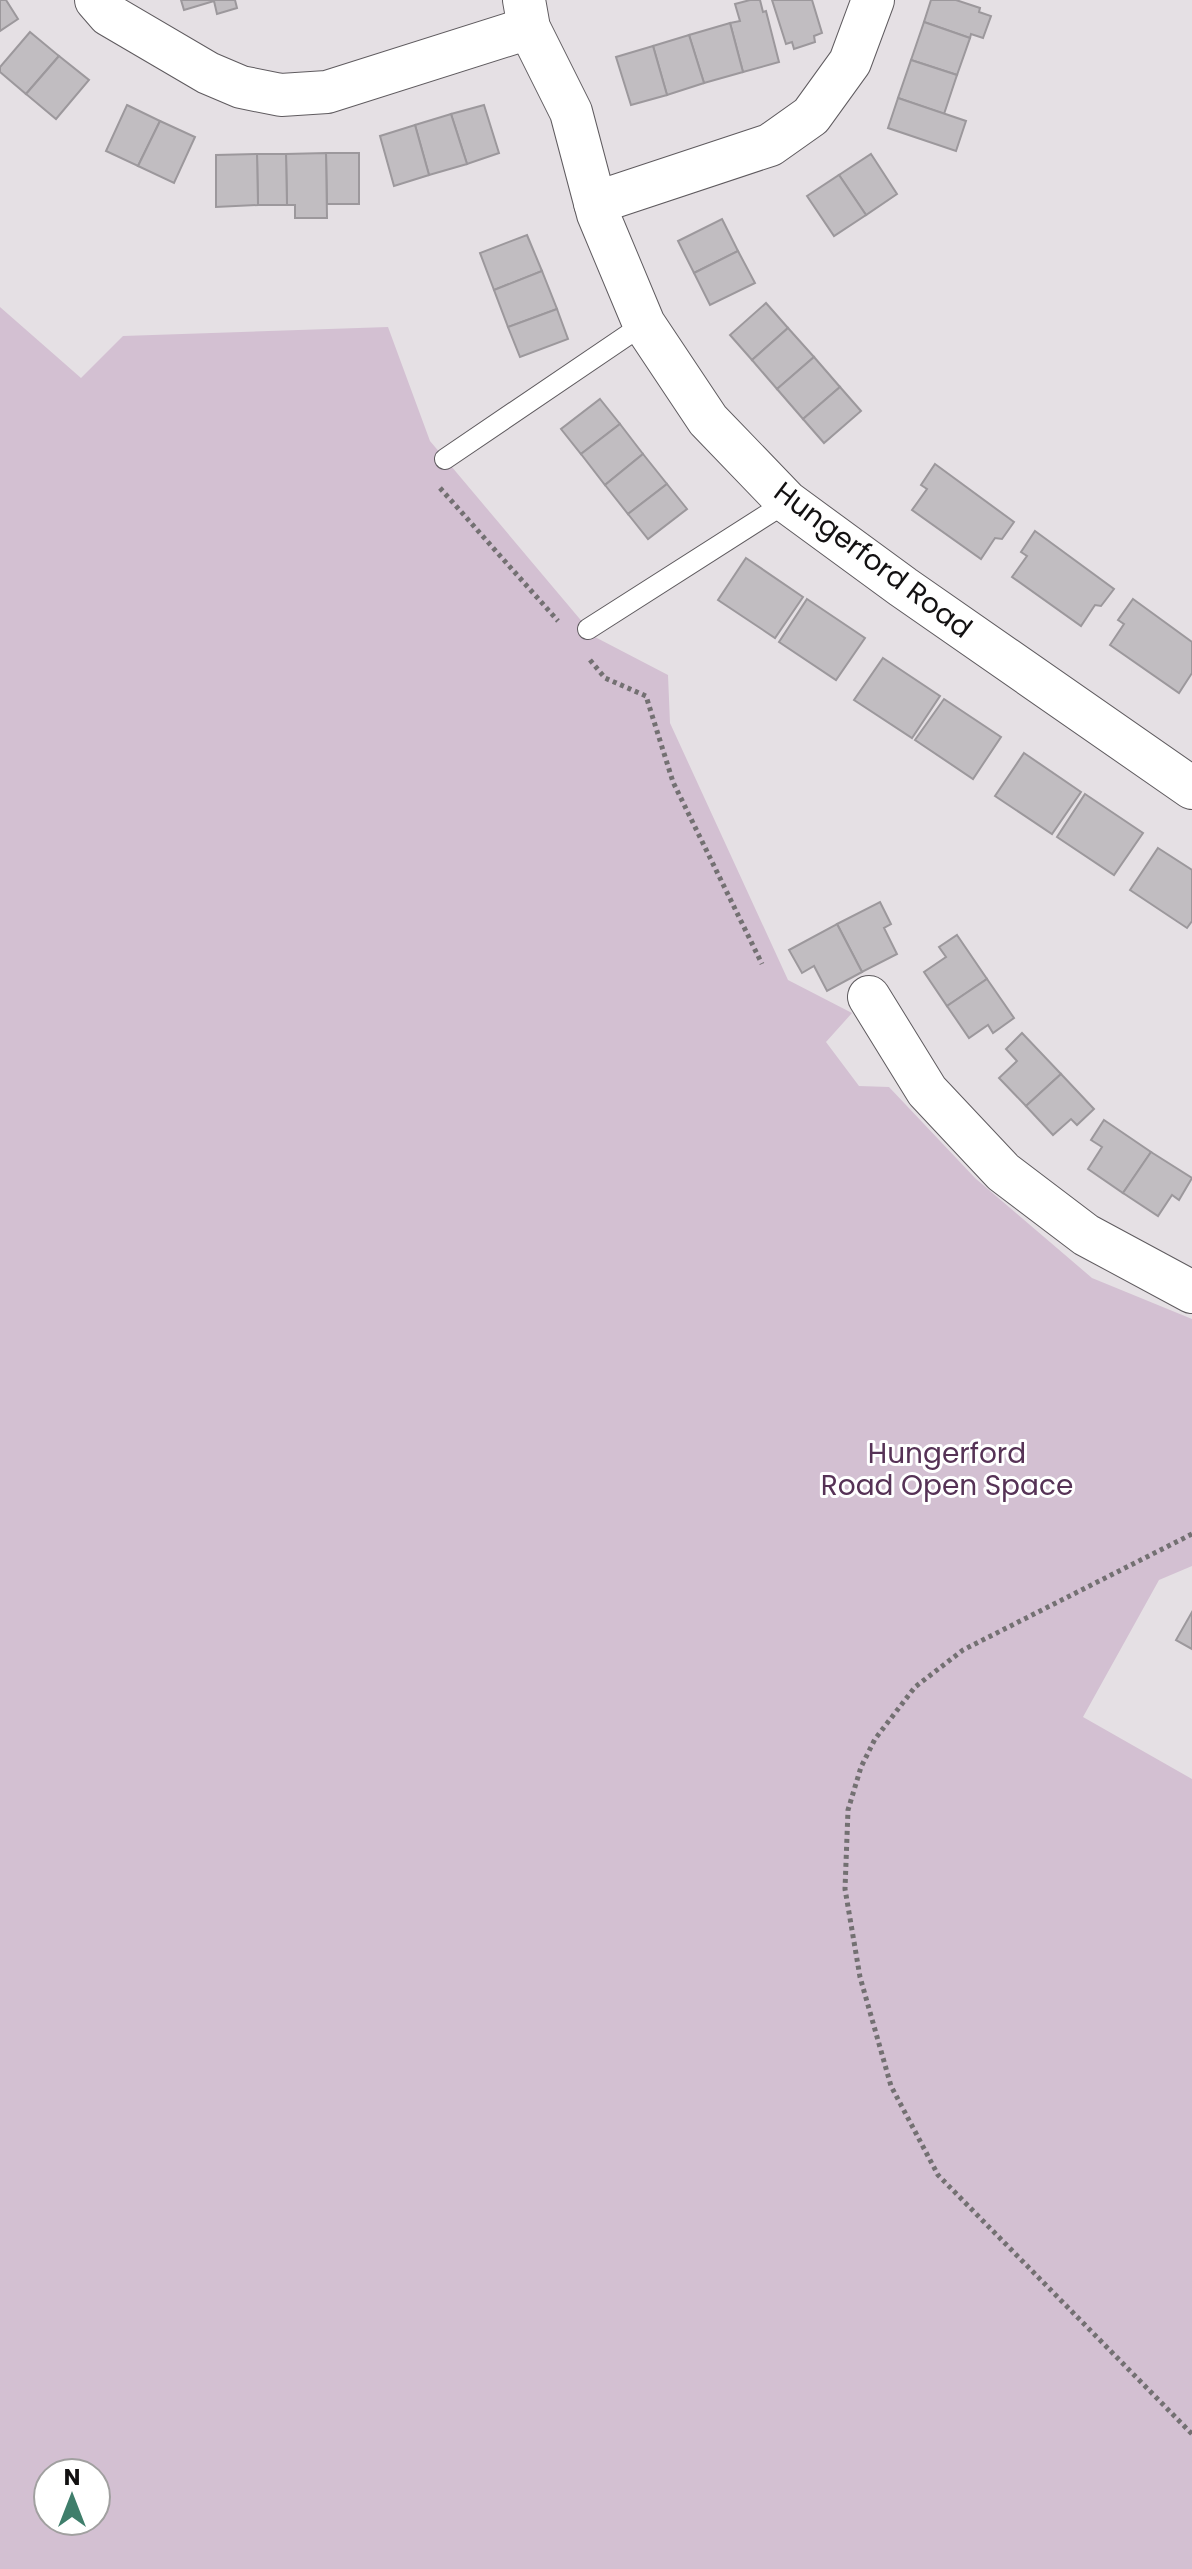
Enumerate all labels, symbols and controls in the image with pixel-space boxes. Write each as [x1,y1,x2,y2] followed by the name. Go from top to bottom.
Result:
[766,473,980,647] street label: Hungerford Road
[821,1434,1073,1505] park label: Hungerford Road Open Space
[32,2457,112,2537] north arrow
[64,2462,80,2493] text: N

